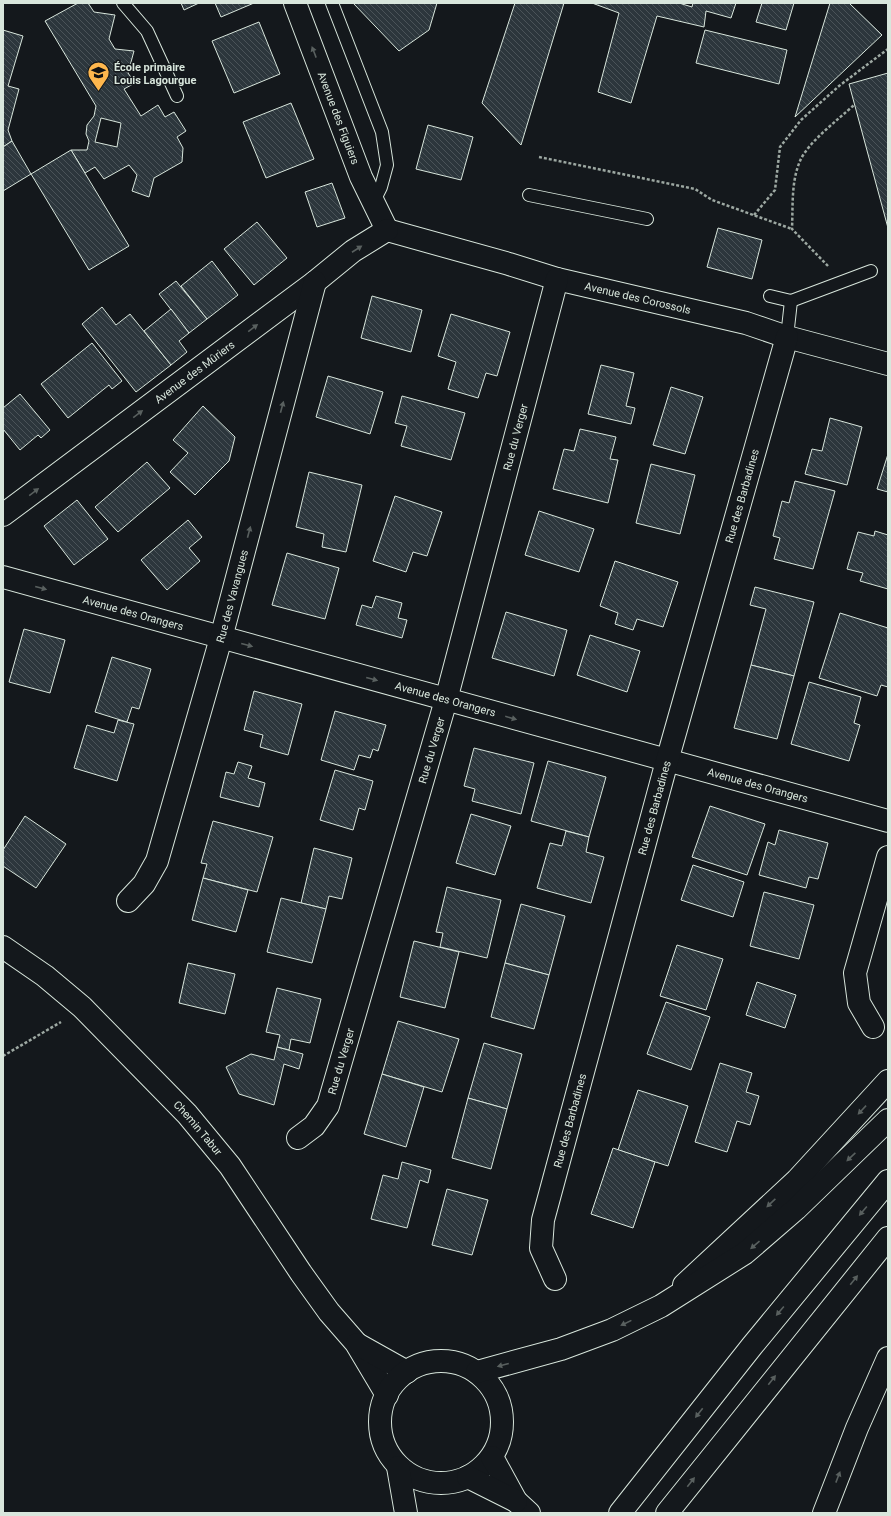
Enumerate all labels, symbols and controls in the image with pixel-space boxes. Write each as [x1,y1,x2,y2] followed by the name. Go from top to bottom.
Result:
[310,46,316,58] one-way arrow
[86,60,112,93] school or university icon: École primaire Louis Lagourgue
[114,61,196,87] place label: École primaire Louis Lagourgue
[315,70,362,167] street label: Avenue des Figuiers
[352,245,362,253] one-way arrow
[583,280,692,317] street label: Avenue des Corossols
[248,323,259,332] one-way arrow
[152,338,238,407] street label: Avenue des Mûriers
[280,400,286,413] one-way arrow
[501,402,531,472] street label: Rue du Verger
[133,410,144,418] one-way arrow
[723,447,762,545] street label: Rue des Barbadines
[29,488,40,496] one-way arrow
[246,526,252,538] one-way arrow
[214,548,251,644] street label: Rue des Vavangues
[35,585,47,591] one-way arrow
[81,593,185,634] street label: Avenue des Orangers
[241,642,253,648] one-way arrow
[366,676,378,682] one-way arrow
[394,679,497,720] street label: Avenue des Orangers
[416,715,448,785] street label: Rue du Verger
[505,715,517,721] one-way arrow
[636,759,674,857] street label: Rue des Barbadines
[706,766,810,806] street label: Avenue des Orangers
[326,1026,357,1096] street label: Rue du Verger
[551,1072,589,1169] street label: Rue des Barbadines
[171,1098,225,1159] street label: Chemin Tabur
[857,1104,866,1115] one-way arrow
[846,1153,856,1162] one-way arrow
[766,1199,777,1208] one-way arrow
[859,1206,868,1216] one-way arrow
[750,1240,759,1249] one-way arrow
[849,1274,858,1285] one-way arrow
[776,1306,785,1317] one-way arrow
[620,1320,632,1326] one-way arrow
[497,1362,509,1368] one-way arrow
[767,1375,776,1386] one-way arrow
[695,1407,704,1418] one-way arrow
[836,1470,842,1482] one-way arrow
[687,1477,695,1488] one-way arrow

